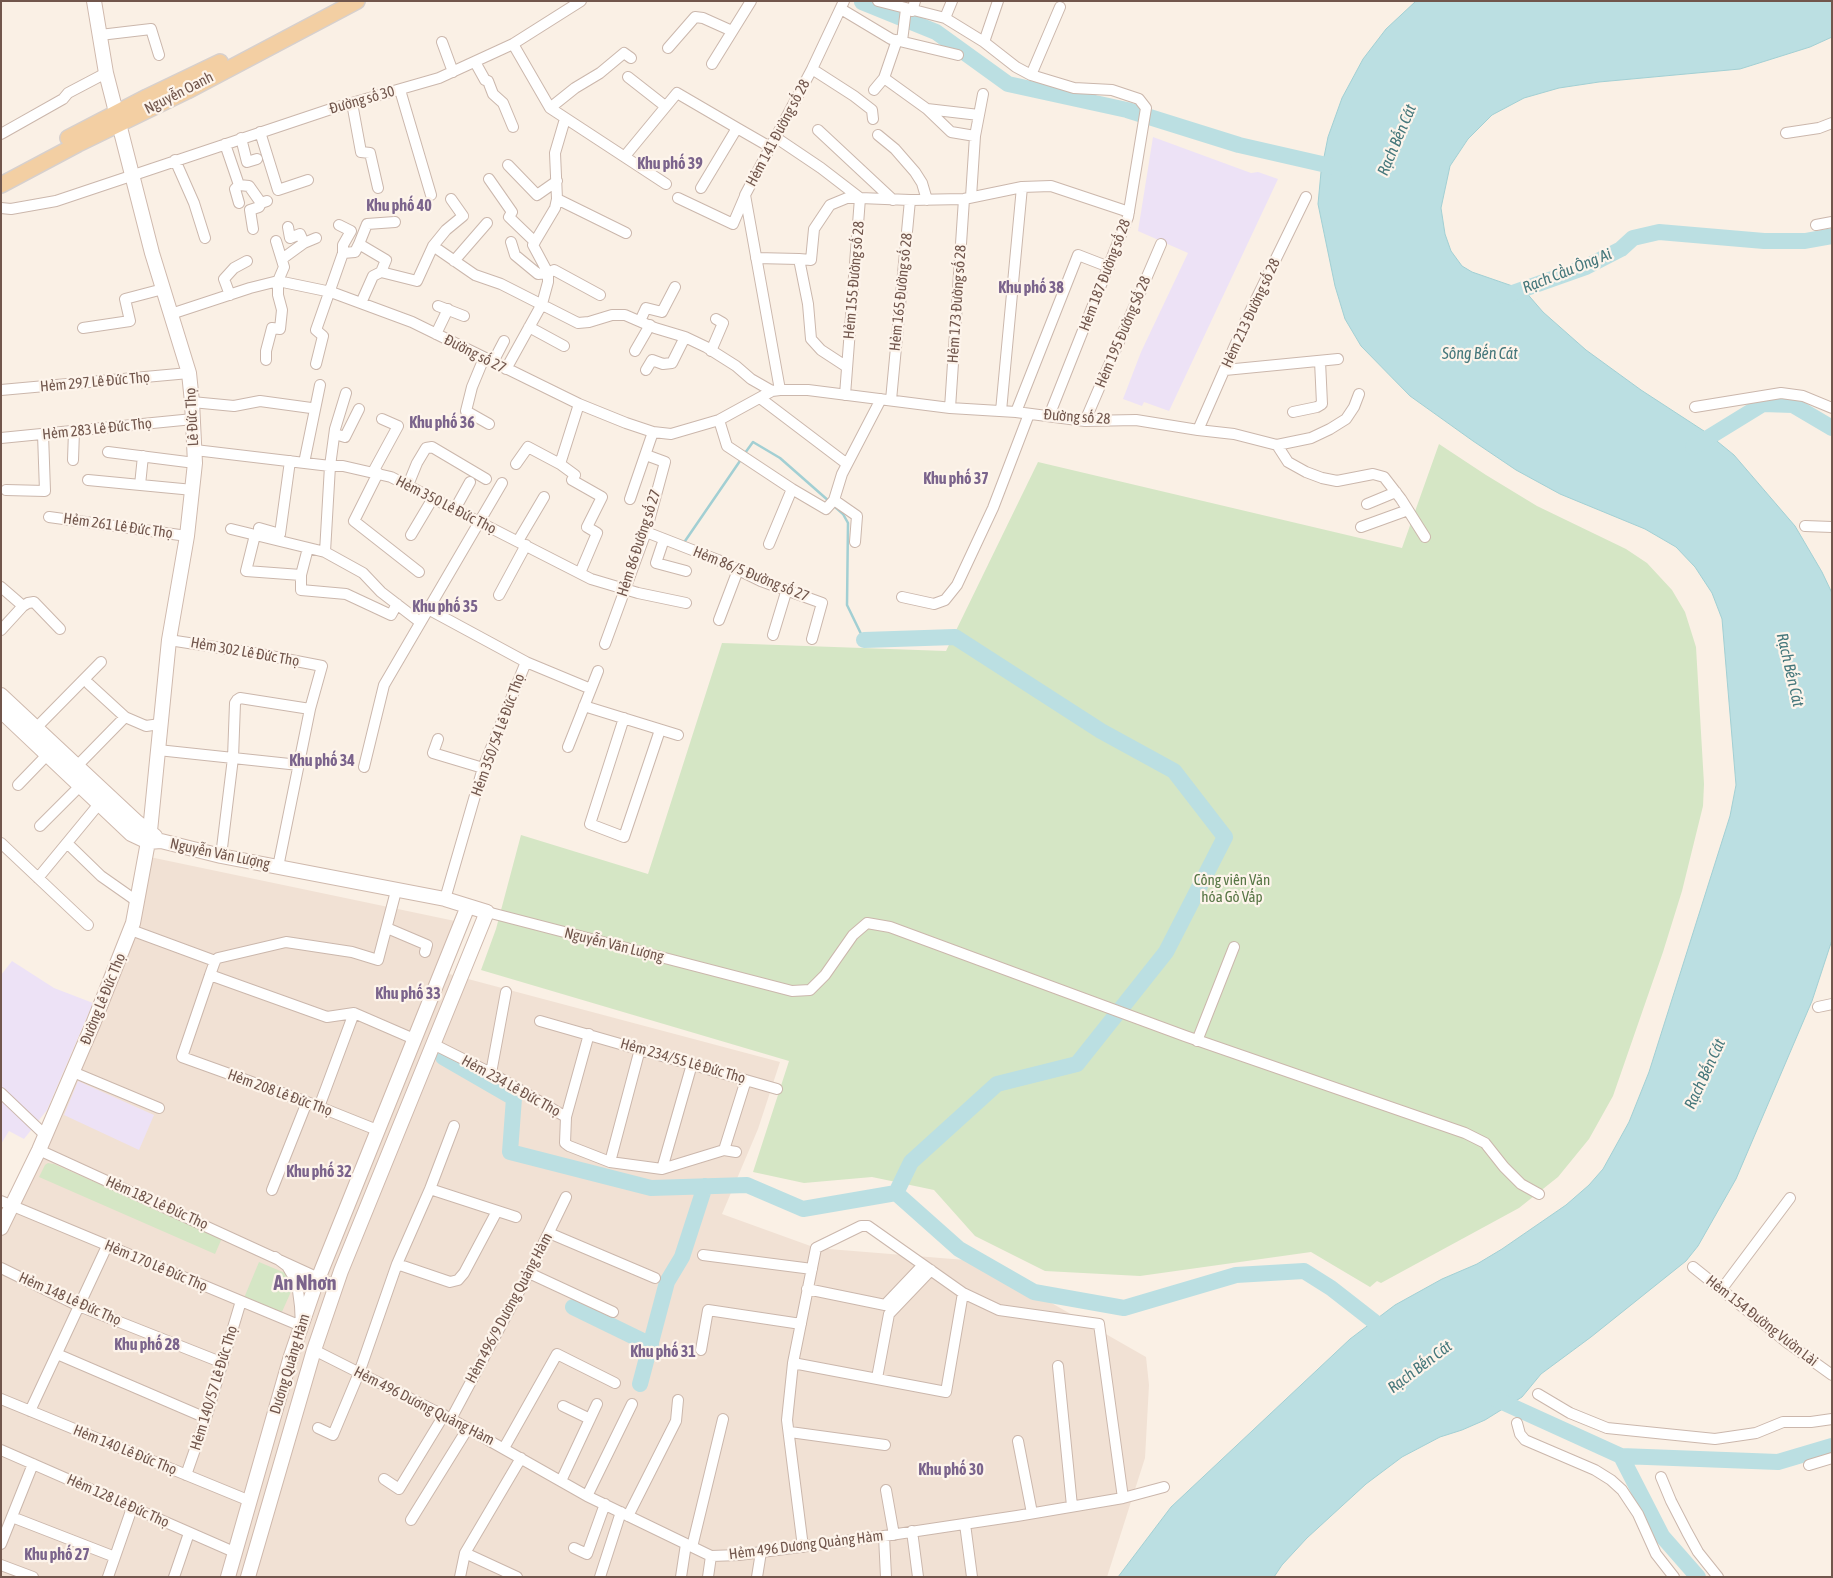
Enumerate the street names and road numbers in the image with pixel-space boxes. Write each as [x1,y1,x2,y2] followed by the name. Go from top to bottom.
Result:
[142,68,216,118] street label: Nguyễn Oanh
[742,76,814,190] street label: Hẻm 141 Đường số 28
[327,82,397,118] street label: Đường số 30
[1075,216,1135,334] street label: Hẻm 187 Đường số 28
[840,220,868,340] street label: Hẻm 155 Đường số 28
[886,232,916,352] street label: Hẻm 165 Đường số 28
[944,244,970,364] street label: Hẻm 173 Đường số 28
[1218,255,1284,371] street label: Hẻm 213 Đường số 28
[1091,273,1155,391] street label: Hẻm 195 Đường Số 28
[441,331,509,377] street label: Đường số 27
[39,368,151,396] street label: Hẻm 297 Lê Đức Thọ
[181,387,203,447] street label: Lê Đức Thọ
[1043,406,1111,428] street label: Đường số 28
[41,414,153,444] street label: Hẻm 283 Lê Đức Thọ
[393,472,499,538] street label: Hẻm 350 Lê Đức Thọ
[613,487,665,599] street label: Hẻm 86 Đường số 27
[62,509,174,543] street label: Hẻm 261 Lê Đức Thọ
[690,542,812,606] street label: Hẻm 86/5 Đường số 27
[189,634,301,670] street label: Hẻm 302 Lê Đức Thọ
[467,671,529,799] street label: Hẻm 350/54 Lê Đức Thọ
[168,835,272,873] street label: Nguyễn Văn Lượng
[562,924,666,966] street label: Nguyễn Văn Lượng
[76,951,130,1047] street label: Đường Lê Đức Thọ
[618,1035,748,1087] street label: Hẻm 234/55 Lê Đức Thọ
[458,1051,564,1121] street label: Hẻm 234 Lê Đức Thọ
[225,1066,335,1120] street label: Hẻm 208 Lê Đức Thọ
[103,1172,211,1234] street label: Hẻm 182 Lê Đức Thọ
[462,1230,556,1386] street label: Hẻm 496/9 Dương Quảng Hàm
[102,1236,210,1296] street label: Hẻm 170 Lê Đức Thọ
[16,1268,124,1330] street label: Hẻm 148 Lê Đức Thọ
[1702,1272,1822,1370] street label: Hẻm 154 Đường Vườn Lài
[266,1312,314,1416] street label: Dương Quảng Hàm
[186,1324,242,1452] street label: Hẻm 140/57 Lê Đức Thọ
[351,1363,497,1449] street label: Hẻm 496 Dương Quảng Hàm
[71,1421,179,1479] street label: Hẻm 140 Lê Đức Thọ
[64,1470,172,1532] street label: Hẻm 128 Lê Đức Thọ
[728,1527,884,1563] street label: Hẻm 496 Dương Quảng Hàm

